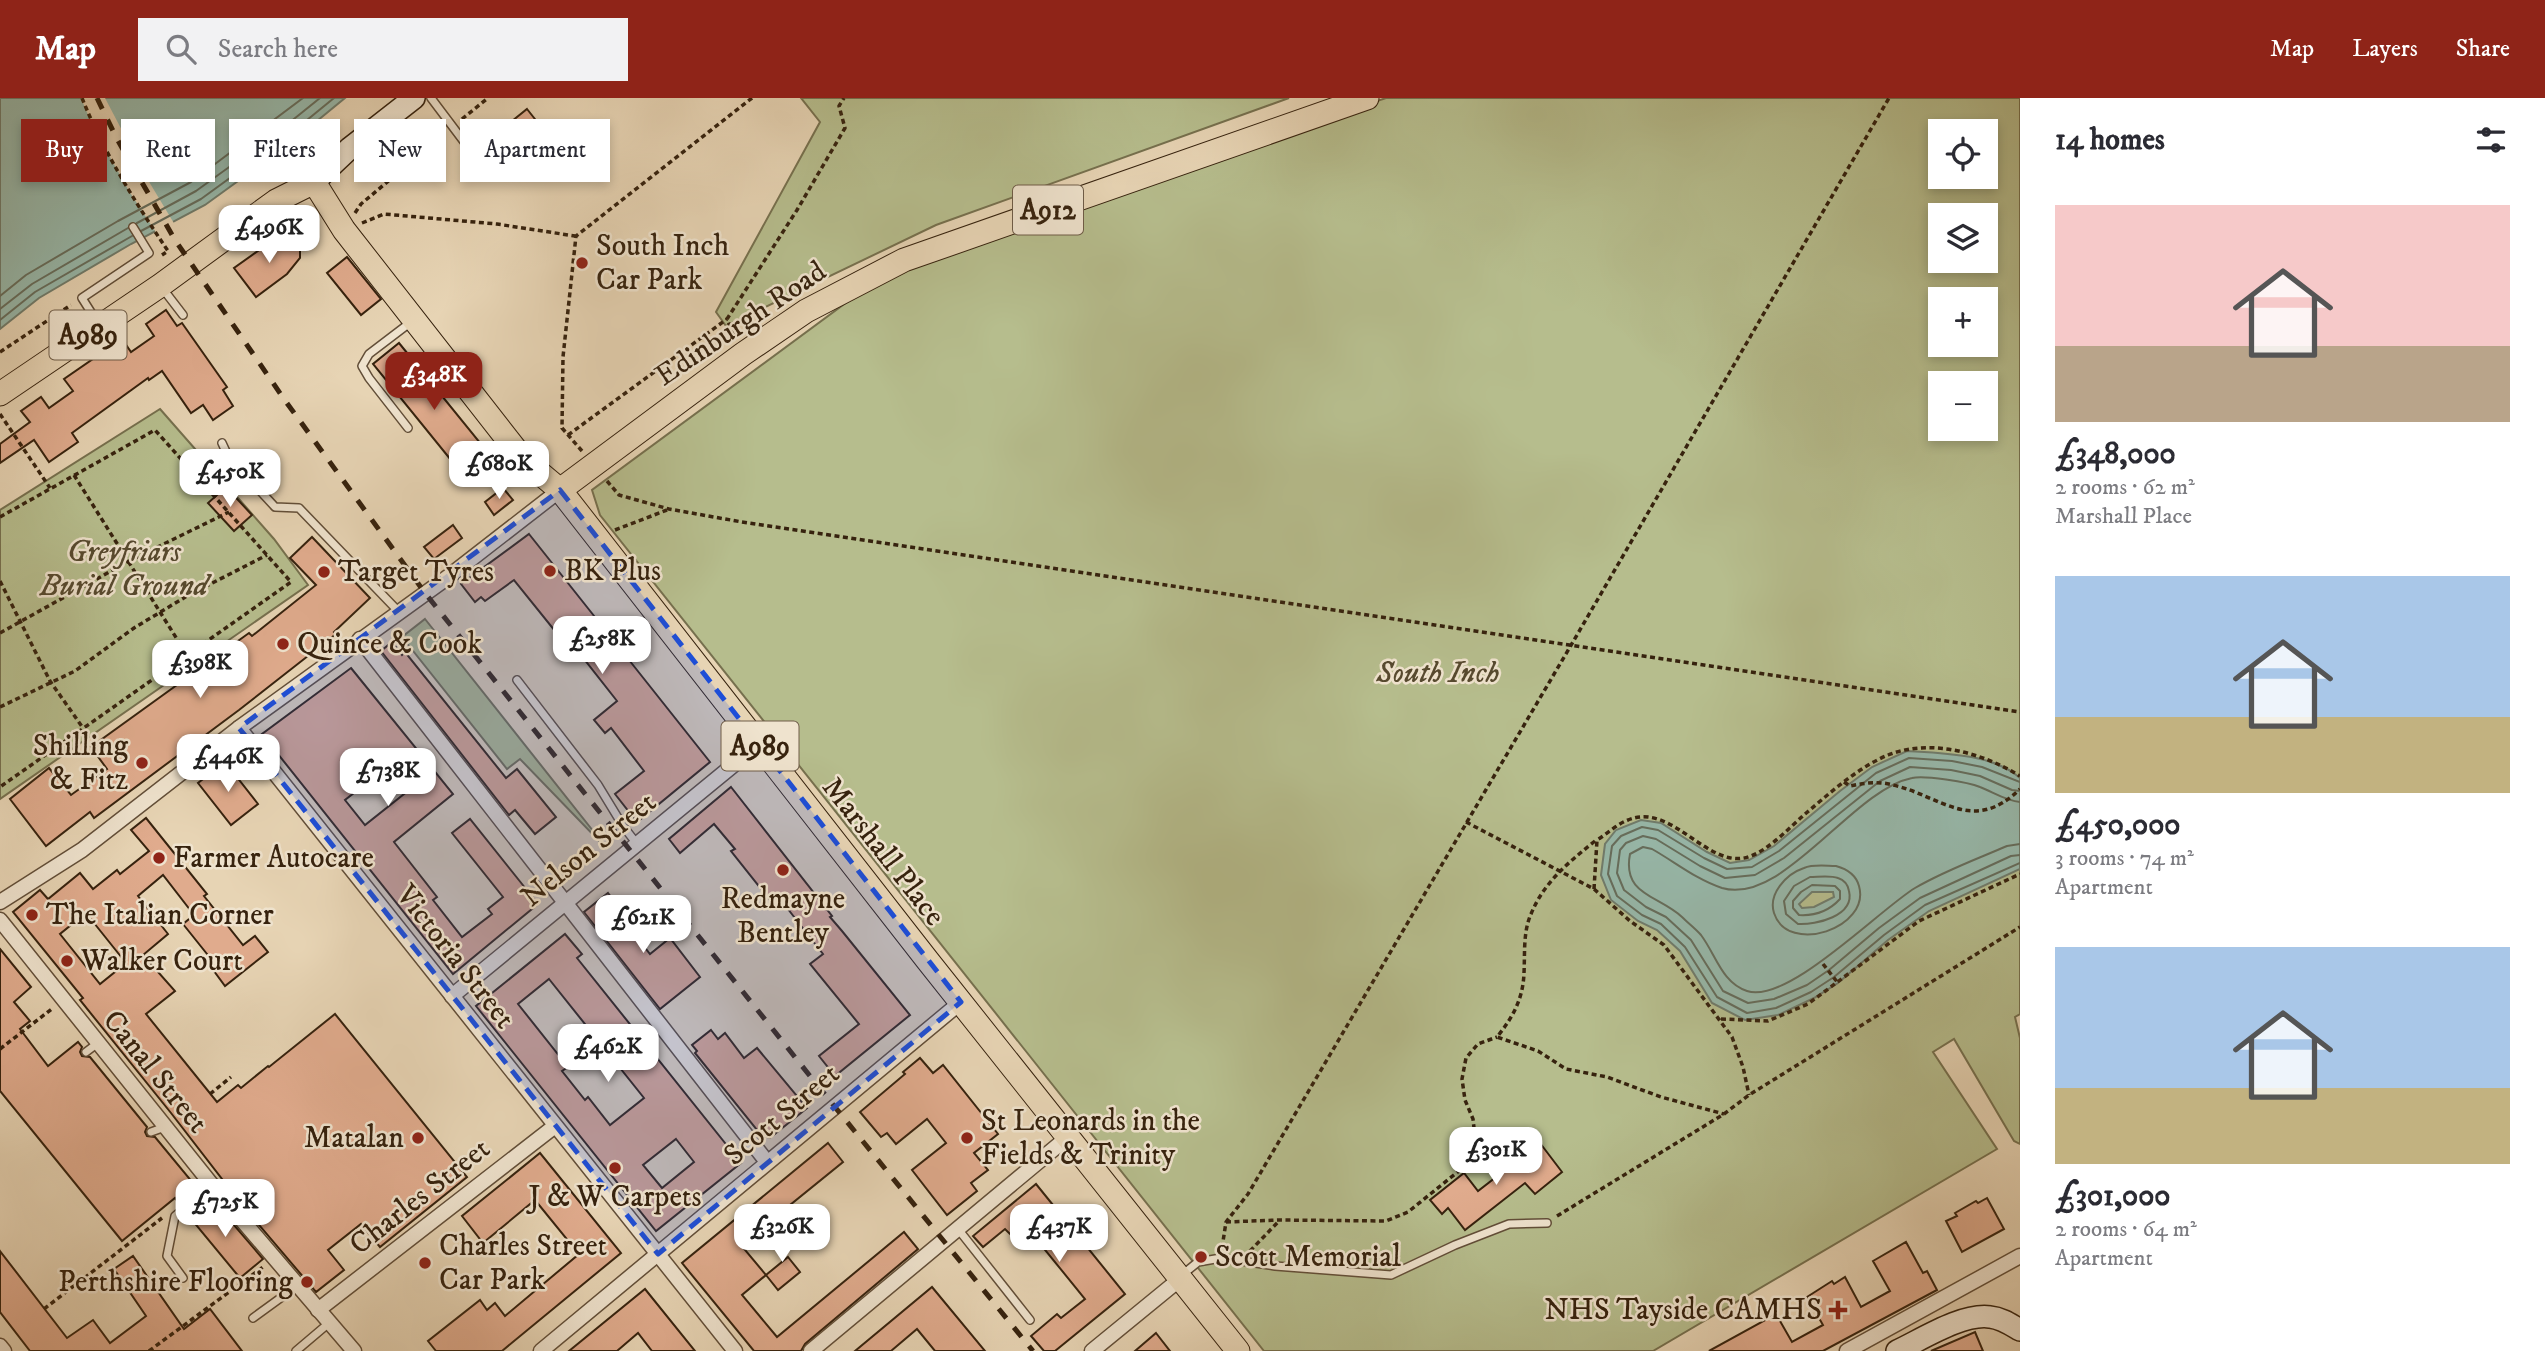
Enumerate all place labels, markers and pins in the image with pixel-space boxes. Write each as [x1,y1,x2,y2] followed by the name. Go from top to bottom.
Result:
[220,206,318,265] pin: £496K
[596,228,729,299] place label: South Inch Car Park
[574,255,590,271] marker: South Inch Car Park
[385,352,483,412] pin: £348K
[450,442,548,501] pin: £680K
[181,450,279,509] pin: £450K
[564,553,661,590] place label: BK Plus
[338,554,494,591] place label: Target Tyres
[542,563,558,579] marker: BK Plus
[316,564,332,580] marker: Target Tyres
[553,616,651,676] pin: £258K
[297,626,482,663] place label: Quince & Cook
[275,636,291,652] marker: Quince & Cook
[151,640,249,700] pin: £398K
[33,728,128,799] place label: Shilling & Fitz
[179,734,277,794] pin: £446K
[339,748,437,808] pin: £738K
[134,755,150,771] marker: Shilling & Fitz
[173,840,374,877] place label: Farmer Autocare
[151,850,167,866] marker: Farmer Autocare
[775,862,791,878] marker: Redmayne Bentley
[721,881,845,952] place label: Redmayne Bentley
[594,896,692,955] pin: £621K
[46,897,274,934] place label: The Italian Corner
[24,907,40,923] marker: The Italian Corner
[80,943,243,980] place label: Walker Court
[59,953,75,969] marker: Walker Court
[559,1024,657,1084] pin: £462K
[981,1103,1200,1174] place label: St Leonards in the Fields & Trinity
[304,1120,404,1157] place label: Matalan
[1447,1128,1545,1187] pin: £301K
[410,1130,426,1146] marker: Matalan
[959,1130,975,1146] marker: St Leonards in the Fields & Trinity
[607,1160,623,1176] marker: J & W Carpets
[526,1179,701,1216] place label: J & W Carpets
[176,1180,274,1239] pin: £725K
[733,1204,831,1264] pin: £326K
[1010,1204,1108,1264] pin: £437K
[439,1228,607,1299] place label: Charles Street Car Park
[1215,1239,1401,1276] place label: Scott Memorial
[1193,1249,1209,1265] marker: Scott Memorial
[417,1255,433,1271] marker: Charles Street Car Park
[58,1264,293,1301] place label: Perthshire Flooring
[299,1274,315,1290] marker: Perthshire Flooring
[1544,1292,1822,1329] place label: NHS Tayside CAMHS
[1828,1300,1848,1320] marker: NHS Tayside CAMHS

